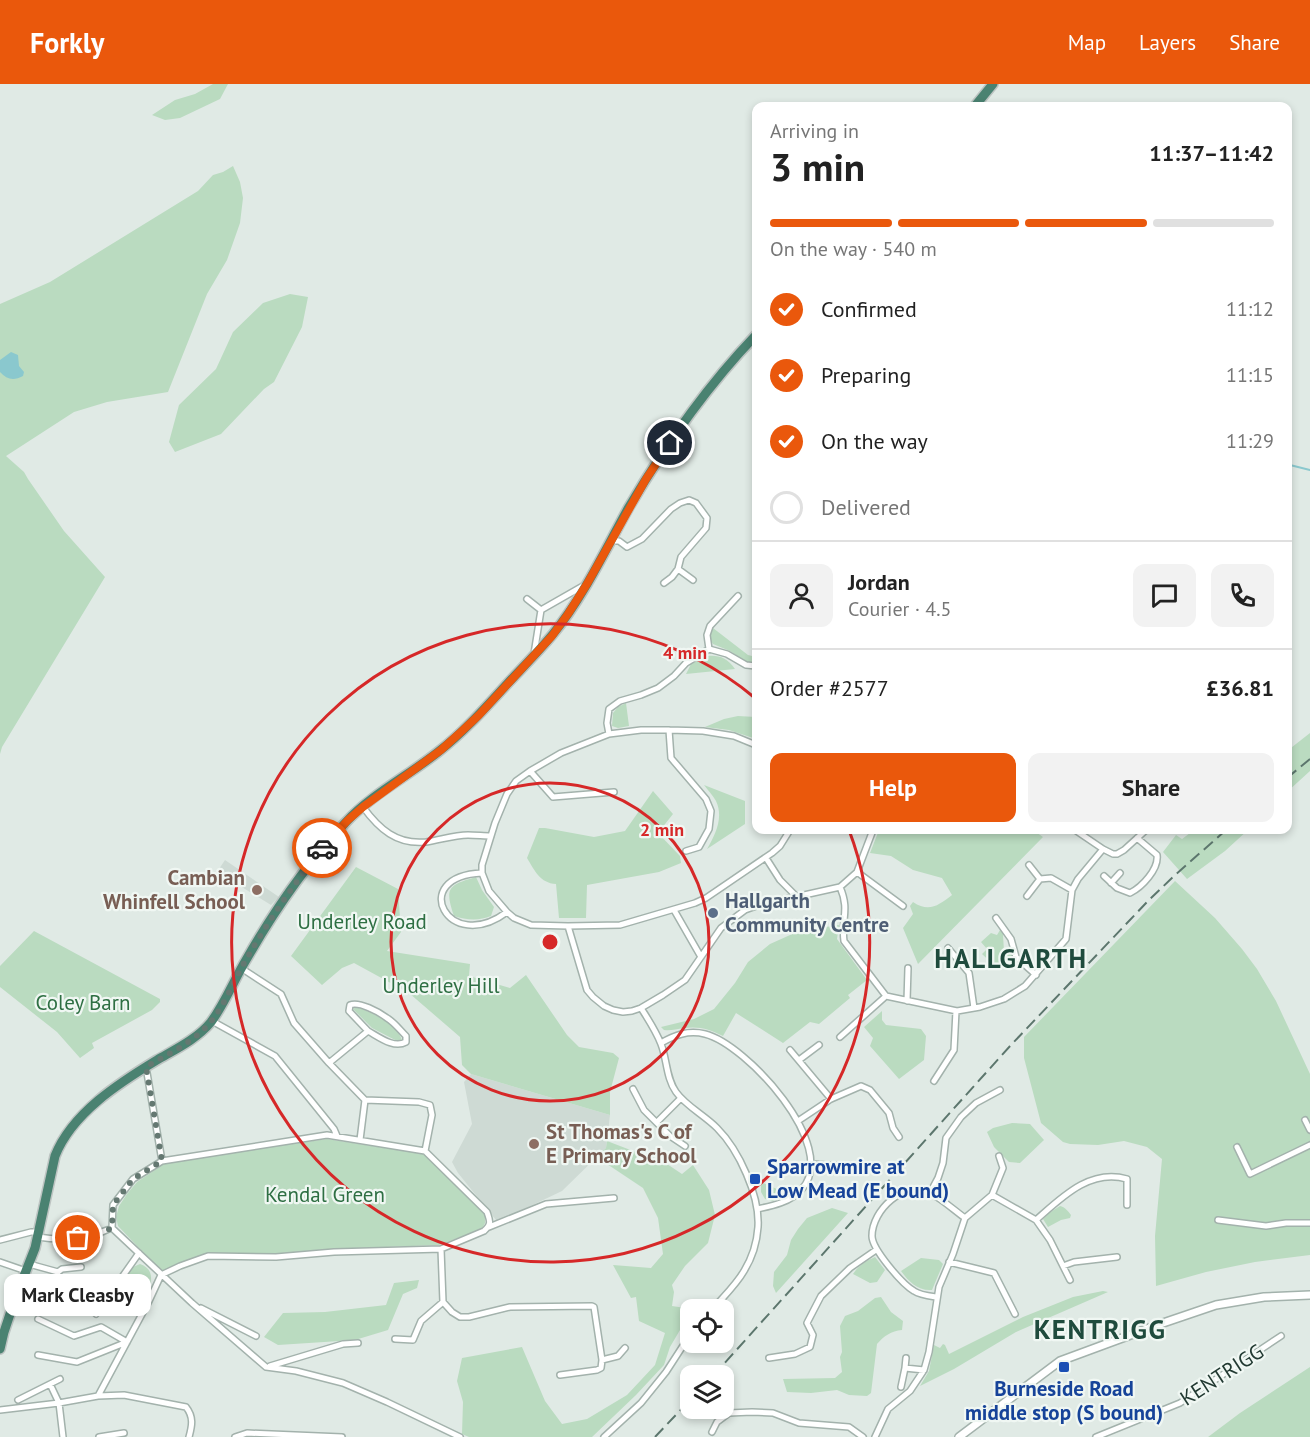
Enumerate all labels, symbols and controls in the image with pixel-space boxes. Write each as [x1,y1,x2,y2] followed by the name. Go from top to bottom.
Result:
[30,24,104,61] text: Forkly
[1068,29,1106,56] text: Map
[1139,29,1196,56] text: Layers
[1229,29,1280,56] text: Share
[770,118,859,144] text: Arriving in
[1149,139,1274,167] text: 11:37–11:42
[770,141,865,192] text: 3 min
[770,236,937,262] text: On the way · 540 m
[770,293,803,326] icon: check
[821,295,917,323] text: Confirmed
[1226,296,1274,322] text: 11:12
[770,359,803,392] icon: check
[821,361,911,389] text: Preparing
[1226,362,1274,388] text: 11:15
[644,417,695,468] pin
[770,425,803,458] icon: check
[653,426,686,459] icon: home
[821,427,928,455] text: On the way
[1226,428,1274,454] text: 11:29
[821,493,911,521] text: Delivered
[770,564,833,627] button: person
[1133,564,1196,627] button: chat
[1211,564,1274,627] button: phone
[848,568,910,596] text: Jordan
[848,596,951,622] text: Courier · 4.5
[663,641,707,664] text: 4 min
[770,674,889,702] text: Order #2577
[1206,674,1274,702] text: £36.81
[770,753,1016,822] button: Help
[1028,753,1274,822] button: Share
[292,818,352,878] courier
[640,818,684,841] text: 2 min
[306,832,339,865] icon: car
[103,864,246,915] place label: Cambian Whinfell School
[250,883,264,897] marker: Cambian Whinfell School
[725,887,889,938] place label: Hallgarth Community Centre
[706,906,720,920] marker: Hallgarth Community Centre
[297,908,427,935] park label: Underley Road
[540,932,560,952] centre of rings
[934,941,1088,975] district label: HALLGARTH
[382,972,500,999] park label: Underley Hill
[36,989,130,1016] park label: Coley Barn
[546,1118,697,1169] place label: St Thomas's C of E Primary School
[527,1137,541,1151] marker: St Thomas's C of E Primary School
[767,1153,949,1204] place label: Sparrowmire at Low Mead (E bound)
[748,1172,762,1186] marker: Sparrowmire at Low Mead (E bound)
[265,1181,385,1208] park label: Kendal Green
[52,1212,103,1263] pin
[61,1221,94,1254] icon: bag
[4,1274,152,1316] callout: Mark Cleasby
[21,1282,134,1308] text: Mark Cleasby
[680,1299,734,1419] map controls
[680,1299,734,1353] button: locate
[1034,1312,1166,1346] district label: KENTRIGG
[1175,1338,1269,1412] street label: KENTRIGG
[1057,1360,1071,1374] marker: Burneside Road middle stop (S bound)
[680,1365,734,1419] button: layers
[965,1375,1163,1426] place label: Burneside Road middle stop (S bound)

